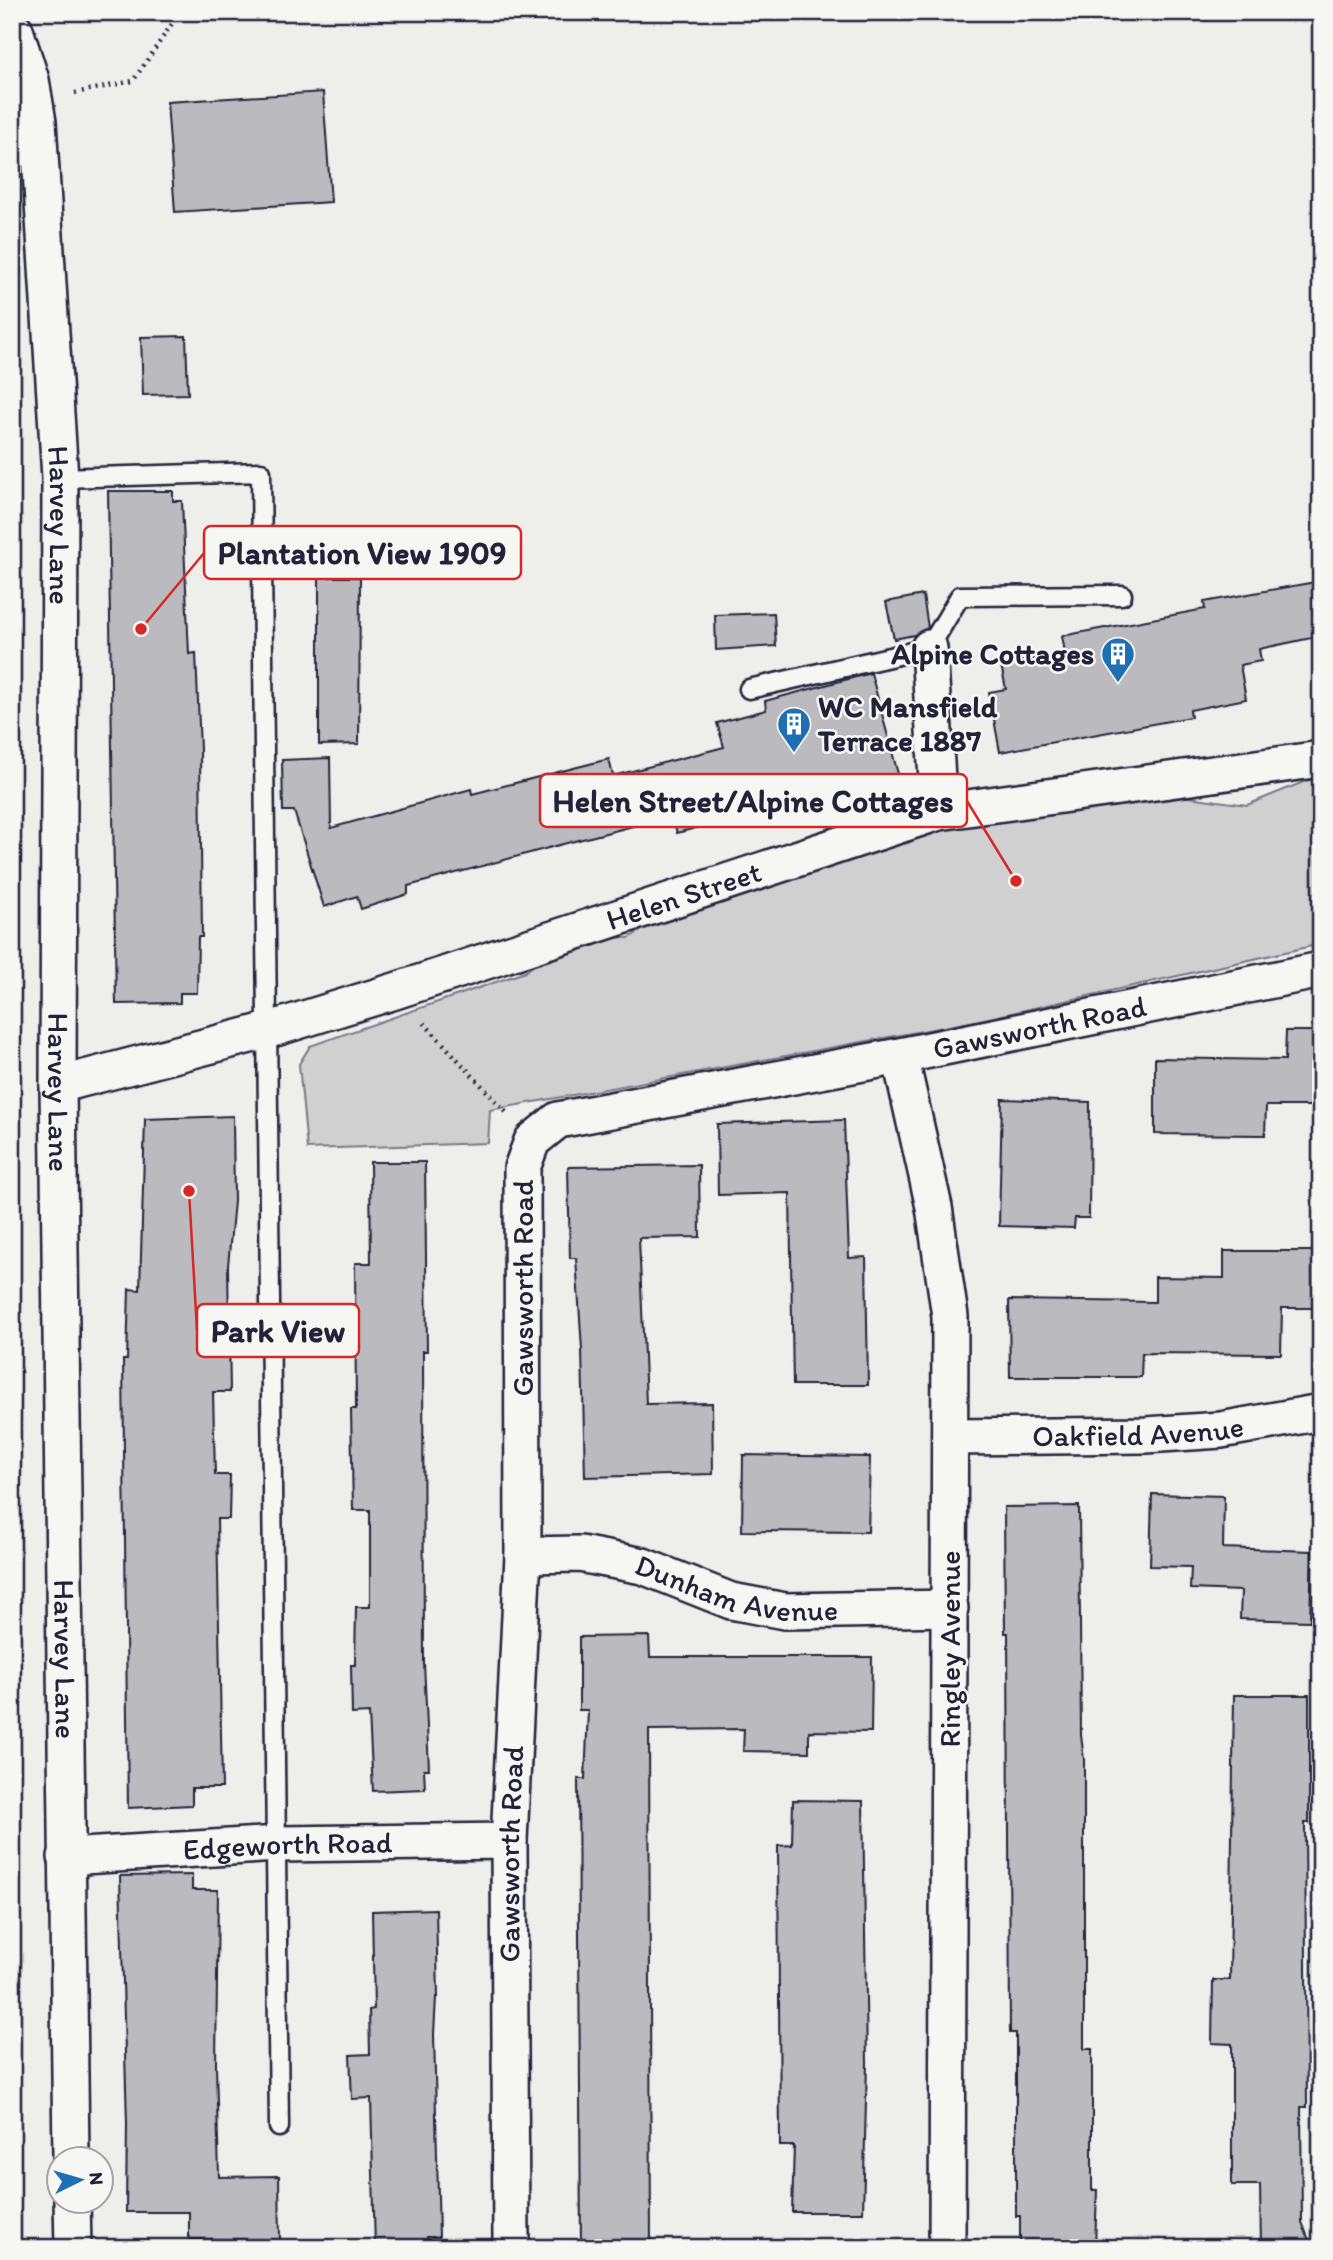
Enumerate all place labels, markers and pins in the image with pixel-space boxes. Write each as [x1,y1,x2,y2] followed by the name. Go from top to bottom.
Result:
[204,526,521,579] callout: Plantation View 1909
[890,635,1094,672] place label: Alpine Cottages
[1099,635,1137,684] building icon: Alpine Cottages
[817,688,998,759] place label: WC Mansfield Terrace 1887
[775,705,813,754] building icon: WC Mansfield Terrace 1887
[540,774,967,827] callout: Helen Street/Alpine Cottages
[197,1304,359,1357] callout: Park View

